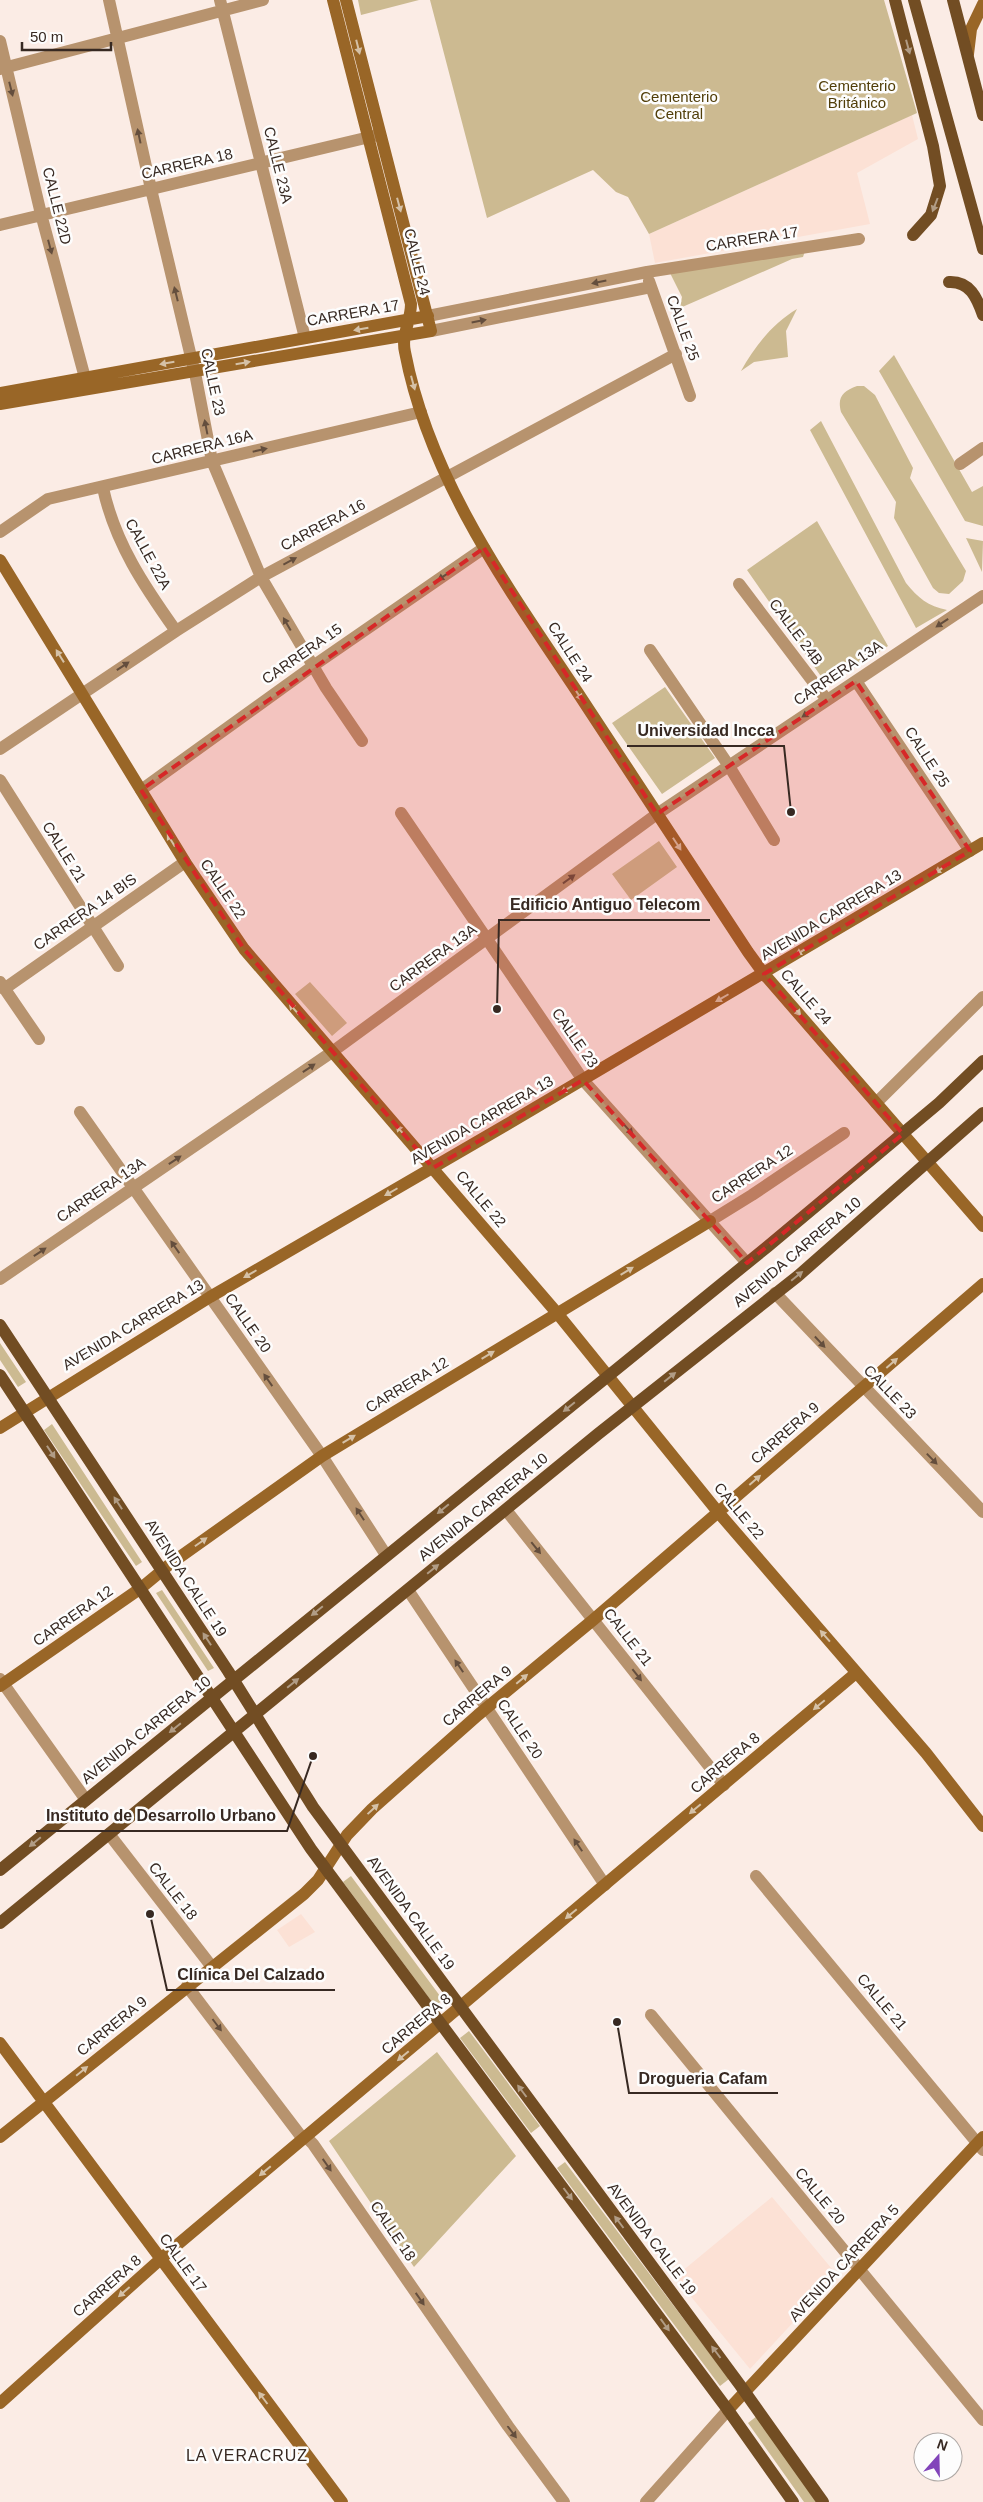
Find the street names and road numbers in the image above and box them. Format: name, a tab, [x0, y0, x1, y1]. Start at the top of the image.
street label: CALLE 23A	[261, 125, 296, 205]
street label: CARRERA 18	[139, 145, 234, 182]
street label: CALLE 22D	[40, 165, 75, 247]
street label: CARRERA 17	[704, 223, 799, 254]
street label: CALLE 24	[401, 227, 434, 297]
street label: CALLE 25	[664, 293, 703, 363]
street label: CARRERA 17	[305, 296, 400, 329]
street label: CALLE 23	[198, 347, 229, 417]
street label: CARRERA 16A	[150, 426, 254, 467]
street label: CARRERA 16	[278, 495, 368, 554]
street label: CALLE 22A	[122, 515, 175, 592]
street label: CALLE 24B	[766, 595, 827, 668]
street label: CALLE 24	[545, 618, 596, 685]
street label: CARRERA 15	[259, 620, 345, 687]
street label: CARRERA 13A	[790, 637, 885, 709]
street label: CALLE 25	[902, 723, 953, 790]
street label: CALLE 21	[39, 818, 90, 885]
street label: CALLE 22	[197, 856, 250, 922]
street label: AVENIDA CARRERA 13	[757, 866, 904, 963]
street label: CARRERA 14 BIS	[30, 870, 139, 953]
street label: CARRERA 13A	[386, 920, 480, 995]
street label: CALLE 24	[778, 965, 835, 1028]
street label: CALLE 23	[549, 1005, 602, 1071]
street label: AVENIDA CARRERA 13	[408, 1072, 556, 1167]
street label: CARRERA 12	[708, 1141, 796, 1206]
street label: CARRERA 13A	[53, 1154, 148, 1226]
street label: CALLE 22	[453, 1167, 510, 1230]
street label: AVENIDA CARRERA 10	[729, 1193, 864, 1310]
street label: AVENIDA CARRERA 13	[59, 1276, 206, 1373]
street label: CALLE 20	[222, 1290, 275, 1356]
street label: CARRERA 12	[362, 1353, 451, 1416]
street label: CALLE 23	[860, 1361, 920, 1422]
street label: CARRERA 9	[747, 1398, 822, 1467]
street label: AVENIDA CARRERA 10	[415, 1449, 551, 1564]
street label: CALLE 22	[711, 1479, 768, 1542]
street label: AVENIDA CALLE 19	[142, 1516, 231, 1640]
street label: CARRERA 12	[30, 1582, 116, 1649]
street label: CALLE 21	[601, 1605, 656, 1669]
street label: CARRERA 9	[439, 1662, 515, 1729]
street label: AVENIDA CARRERA 10	[78, 1672, 214, 1787]
street label: CALLE 20	[494, 1696, 547, 1762]
street label: CARRERA 8	[687, 1729, 763, 1796]
street label: AVENIDA CALLE 19	[364, 1853, 458, 1973]
street label: CALLE 18	[146, 1859, 201, 1923]
street label: CALLE 21	[854, 1970, 911, 2033]
street label: CARRERA 8	[378, 1990, 454, 2057]
street label: CARRERA 9	[73, 1992, 150, 2059]
street label: CALLE 20	[792, 2164, 849, 2227]
street label: AVENIDA CALLE 19	[605, 2179, 700, 2298]
street label: CALLE 18	[367, 2198, 420, 2264]
street label: AVENIDA CARRERA 5	[785, 2201, 902, 2324]
street label: CALLE 17	[156, 2230, 210, 2295]
street label: CARRERA 8	[69, 2251, 144, 2320]

